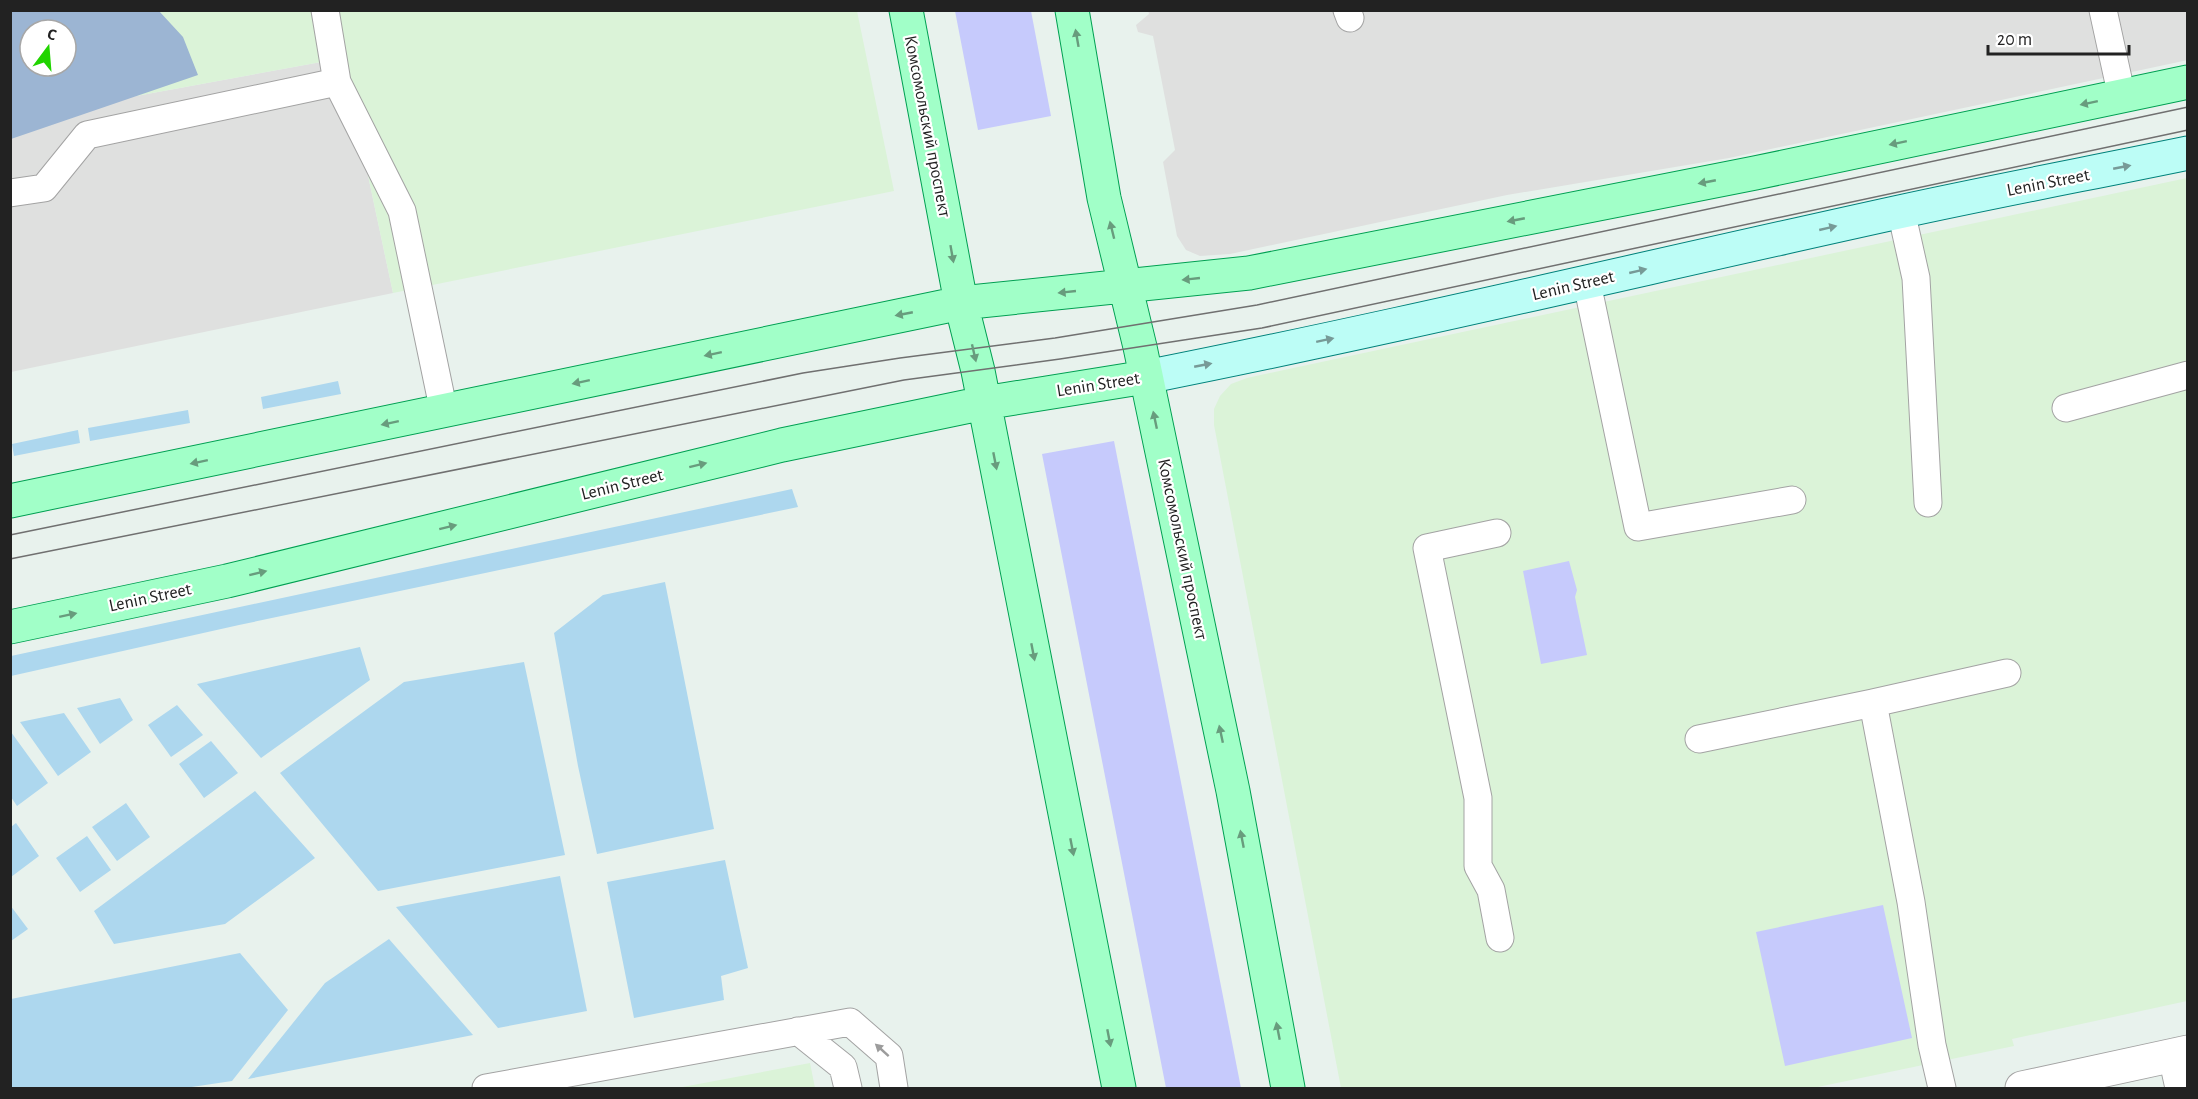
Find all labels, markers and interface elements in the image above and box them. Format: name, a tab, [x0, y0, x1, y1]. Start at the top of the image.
north arrow	[18, 18, 78, 78]
scale bar	[1988, 18, 2129, 56]
text: С	[45, 26, 58, 43]
one-way arrow	[1072, 28, 1081, 47]
text: 20 m	[1997, 31, 2032, 49]
street label: Комсомольский проспект	[901, 34, 954, 219]
one-way arrow	[2080, 99, 2099, 108]
one-way arrow	[1889, 139, 1908, 148]
one-way arrow	[2113, 161, 2131, 171]
street label: Lenin Street	[2005, 166, 2091, 200]
one-way arrow	[1698, 178, 1717, 187]
one-way arrow	[1506, 216, 1525, 225]
one-way arrow	[1106, 220, 1116, 239]
one-way arrow	[1819, 223, 1838, 232]
one-way arrow	[948, 244, 957, 263]
one-way arrow	[1629, 266, 1648, 275]
street label: Lenin Street	[1530, 268, 1616, 304]
one-way arrow	[1182, 274, 1201, 284]
one-way arrow	[1058, 287, 1077, 297]
one-way arrow	[894, 310, 913, 319]
one-way arrow	[1315, 335, 1334, 344]
one-way arrow	[969, 343, 979, 362]
one-way arrow	[703, 350, 722, 359]
one-way arrow	[1194, 360, 1213, 369]
street label: Lenin Street	[1055, 370, 1141, 400]
one-way arrow	[571, 378, 590, 387]
one-way arrow	[1150, 411, 1160, 429]
one-way arrow	[380, 419, 399, 428]
one-way arrow	[991, 452, 1000, 471]
street label: Комсомольский проспект	[1154, 457, 1210, 642]
one-way arrow	[189, 458, 208, 467]
one-way arrow	[689, 460, 707, 470]
street label: Lenin Street	[579, 466, 665, 504]
one-way arrow	[438, 521, 457, 531]
one-way arrow	[249, 568, 267, 578]
street label: Lenin Street	[107, 580, 193, 615]
one-way arrow	[58, 609, 77, 619]
one-way arrow	[1029, 643, 1039, 661]
one-way arrow	[1216, 725, 1226, 743]
one-way arrow	[1237, 830, 1246, 849]
one-way arrow	[1068, 838, 1077, 857]
one-way arrow	[1273, 1021, 1282, 1040]
one-way arrow	[1105, 1029, 1114, 1048]
one-way arrow	[875, 1044, 890, 1057]

